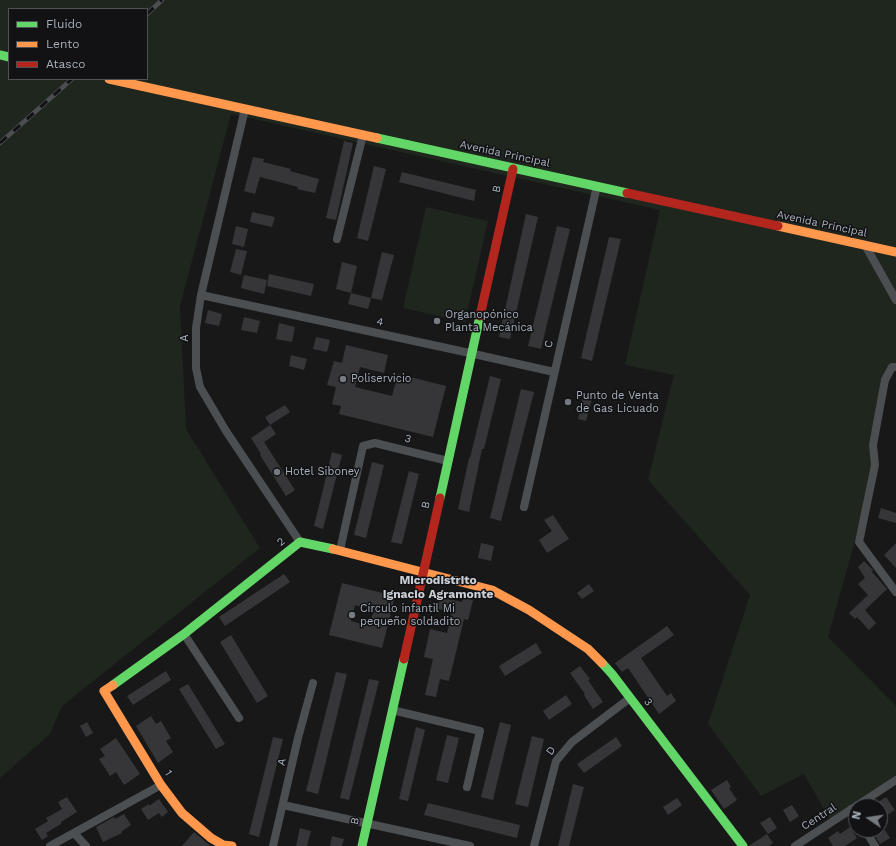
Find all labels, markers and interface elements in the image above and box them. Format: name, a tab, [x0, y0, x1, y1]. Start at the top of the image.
legend	[8, 8, 148, 80]
text: Fluido	[46, 17, 82, 31]
text: Lento	[46, 37, 80, 51]
text: Atasco	[46, 57, 86, 71]
street label: Avenida Principal	[459, 138, 551, 170]
street label: B	[490, 184, 504, 194]
street label: Avenida Principal	[776, 208, 868, 240]
place label: Organopónico Planta Mecánica	[445, 308, 533, 334]
street label: 4	[375, 315, 385, 329]
marker: Organopónico Planta Mecánica	[432, 316, 442, 326]
street label: A	[178, 334, 192, 342]
street label: C	[542, 339, 556, 349]
place label: Poliservicio	[351, 372, 411, 386]
marker: Poliservicio	[338, 374, 348, 384]
place label: Punto de Venta de Gas Licuado	[576, 389, 659, 415]
marker: Punto de Venta de Gas Licuado	[563, 397, 573, 407]
street label: 3	[403, 432, 413, 446]
place label: Hotel Siboney	[285, 465, 360, 479]
marker: Hotel Siboney	[272, 467, 282, 477]
street label: B	[419, 500, 433, 510]
street label: 2	[274, 535, 288, 549]
district label: Microdistrito Ignacio Agramonte	[383, 573, 493, 601]
place label: Círculo infantil Mi pequeño soldadito	[360, 602, 460, 628]
marker: Círculo infantil Mi pequeño soldadito	[347, 610, 357, 620]
street label: 3	[641, 695, 655, 709]
street label: D	[543, 744, 559, 758]
street label: A	[275, 757, 289, 767]
street label: 1	[161, 768, 175, 778]
north arrow	[848, 798, 888, 838]
street label: Central	[799, 801, 839, 833]
text: N	[850, 810, 864, 821]
street label: B	[348, 816, 362, 826]

